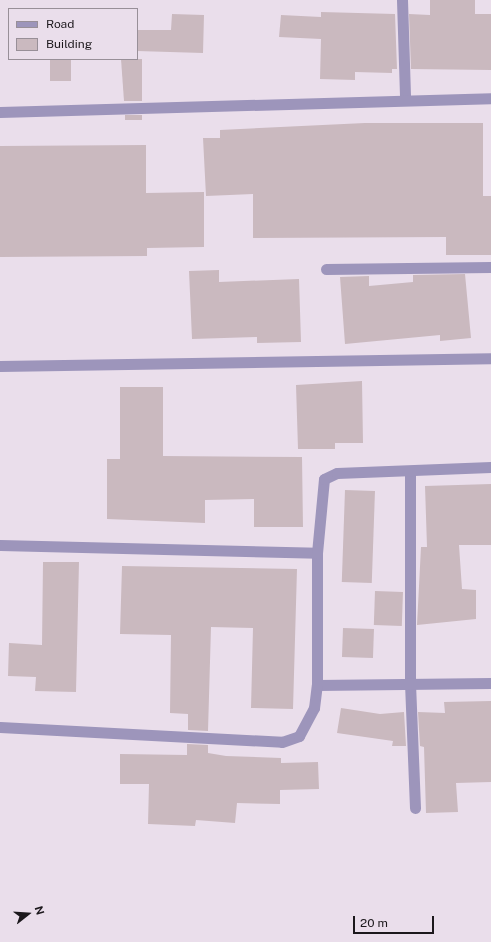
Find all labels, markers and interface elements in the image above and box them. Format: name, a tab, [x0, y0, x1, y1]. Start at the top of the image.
legend	[8, 8, 138, 60]
text: Road	[46, 17, 74, 31]
text: Building	[46, 37, 92, 51]
north arrow	[8, 894, 48, 934]
text: N	[32, 905, 46, 916]
scale bar	[355, 908, 436, 934]
text: 20 m	[360, 916, 388, 930]

